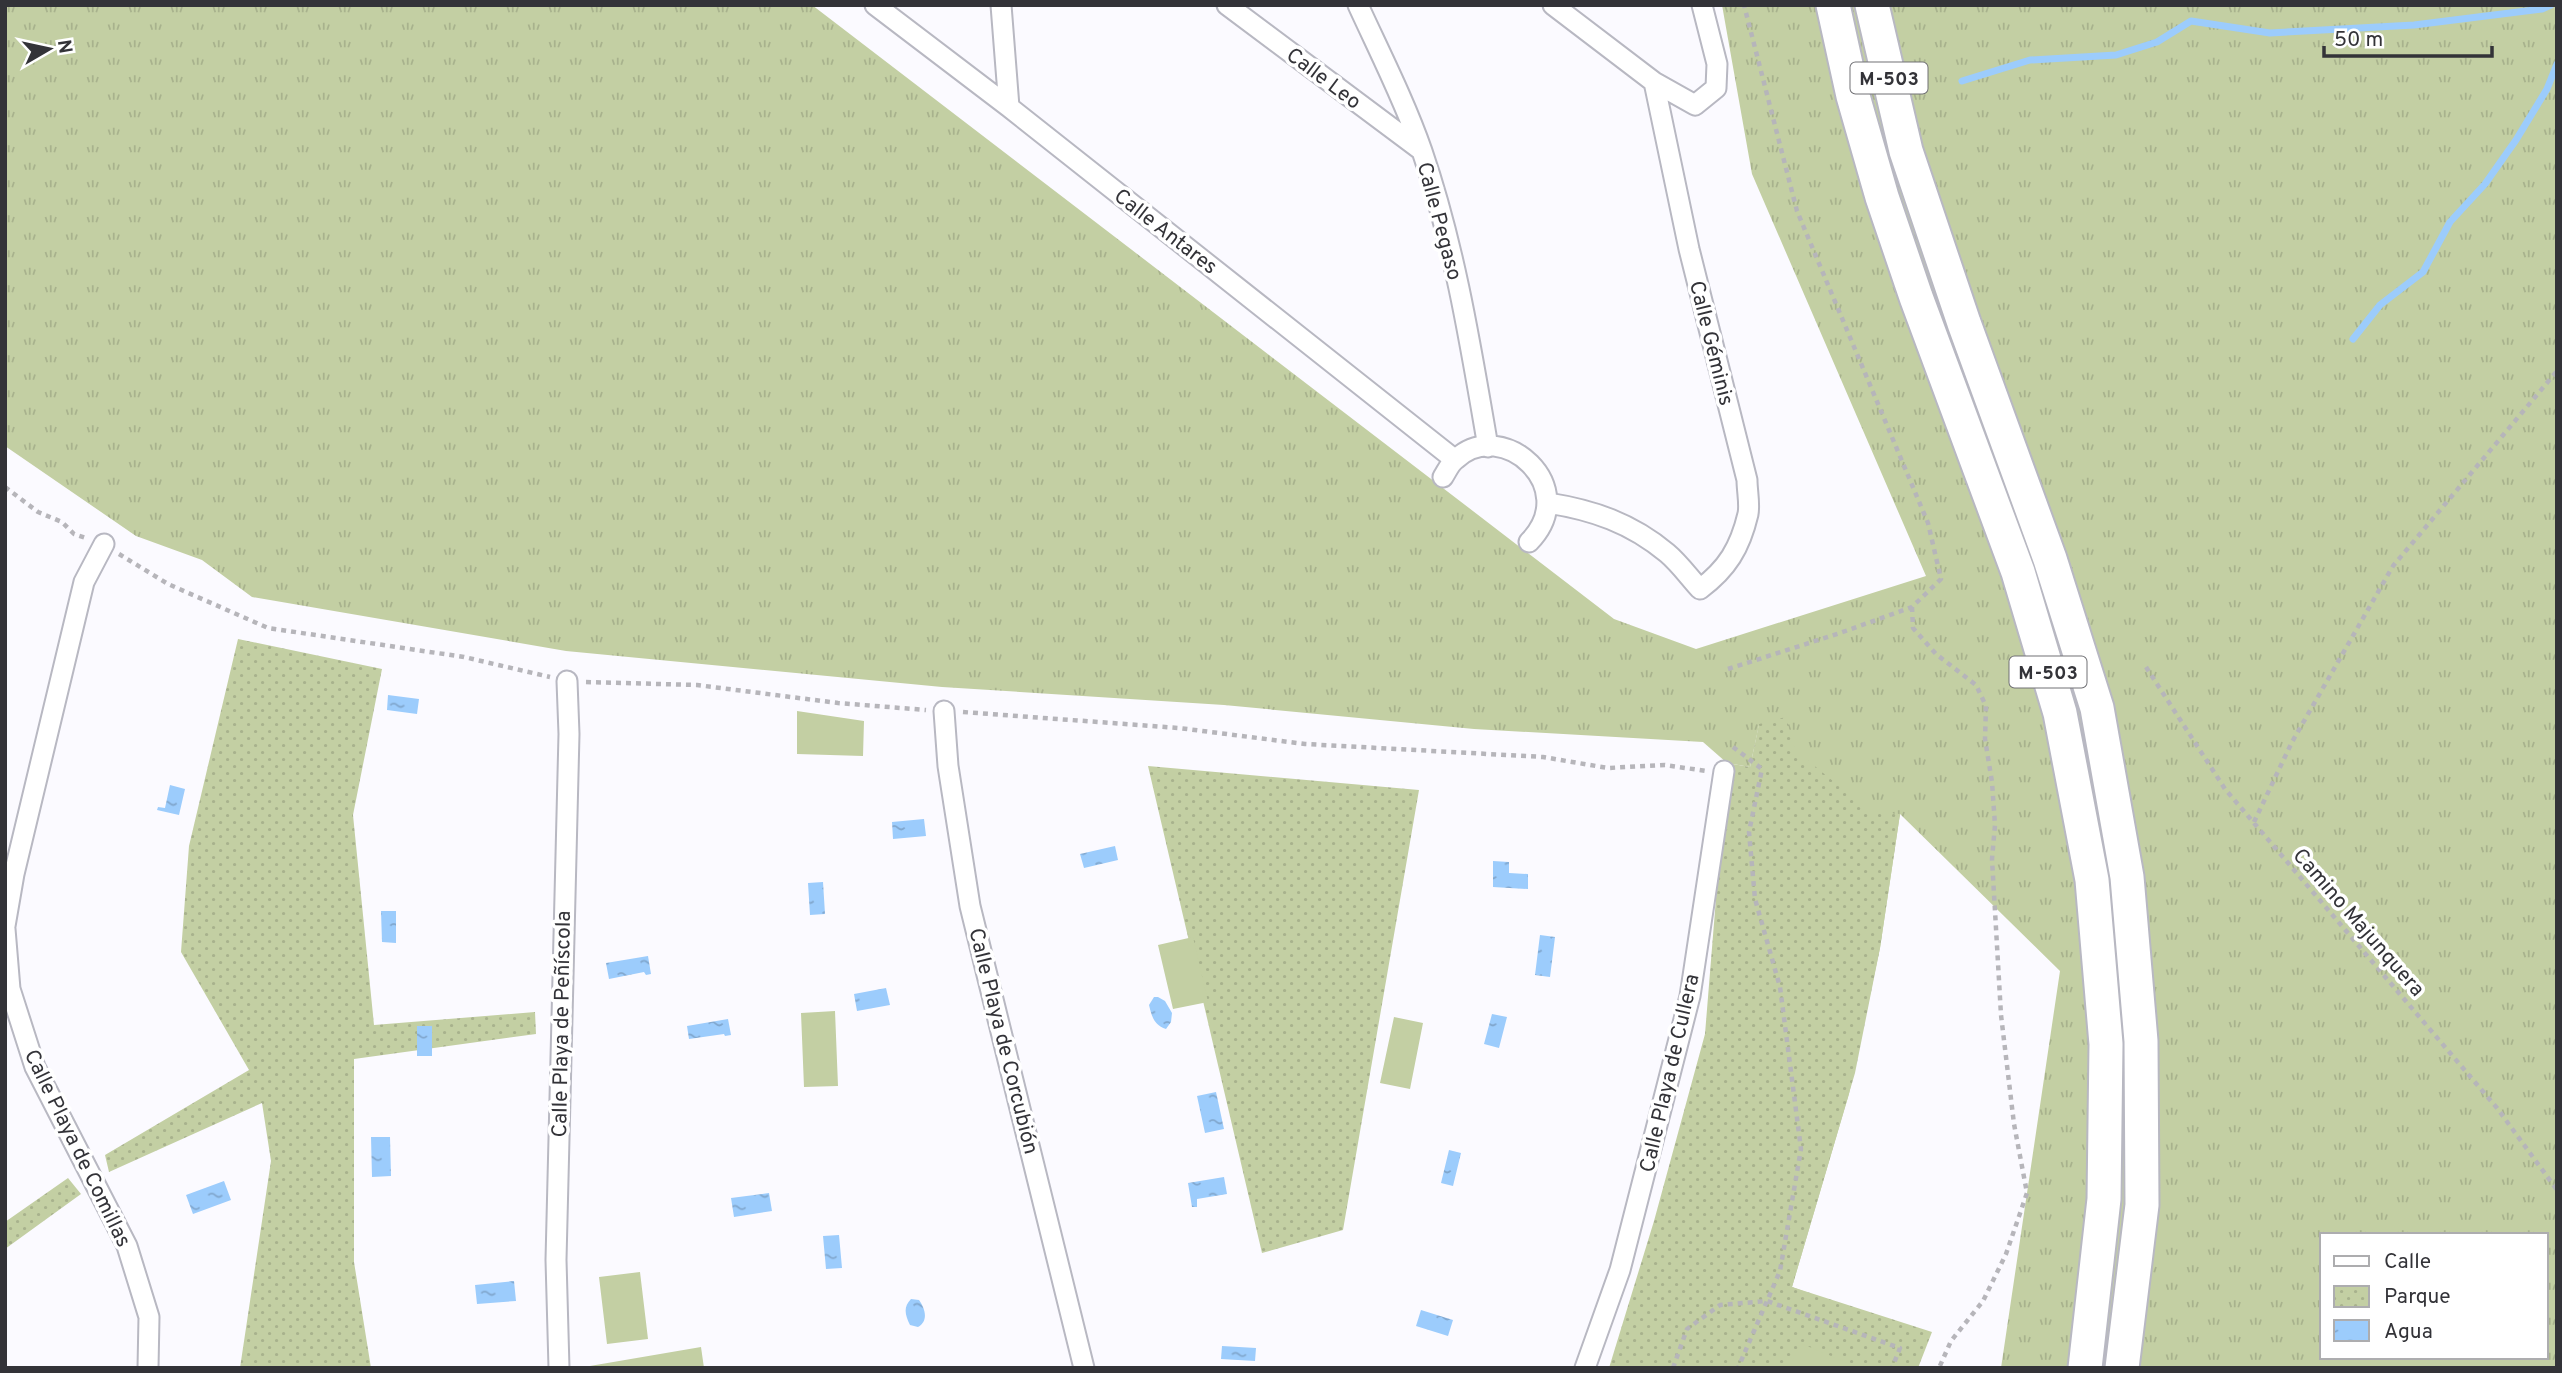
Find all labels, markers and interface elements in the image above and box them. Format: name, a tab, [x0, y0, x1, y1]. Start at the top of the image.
north arrow	[14, 14, 84, 84]
scale bar	[2324, 14, 2492, 58]
text: 50 m	[2334, 27, 2383, 54]
text: N	[51, 38, 77, 55]
street label: Calle Leo	[1280, 42, 1366, 116]
road number: M-503	[1850, 62, 1927, 94]
street label: Calle Pegaso	[1410, 159, 1467, 283]
street label: Calle Antares	[1108, 183, 1222, 281]
street label: Calle Géminis	[1682, 278, 1739, 409]
road number: M-503	[2010, 656, 2086, 688]
street label: Camino Majunquera	[2286, 843, 2430, 1003]
street label: Calle Playa de Peñíscola	[547, 910, 578, 1138]
street label: Calle Playa de Corcubión	[961, 926, 1044, 1157]
street label: Calle Playa de Cullera	[1634, 971, 1706, 1175]
street label: Calle Playa de Comillas	[17, 1045, 136, 1252]
legend	[2320, 1233, 2548, 1359]
text: Calle	[2384, 1249, 2431, 1276]
text: Parque	[2384, 1284, 2451, 1311]
text: Agua	[2384, 1319, 2433, 1346]

